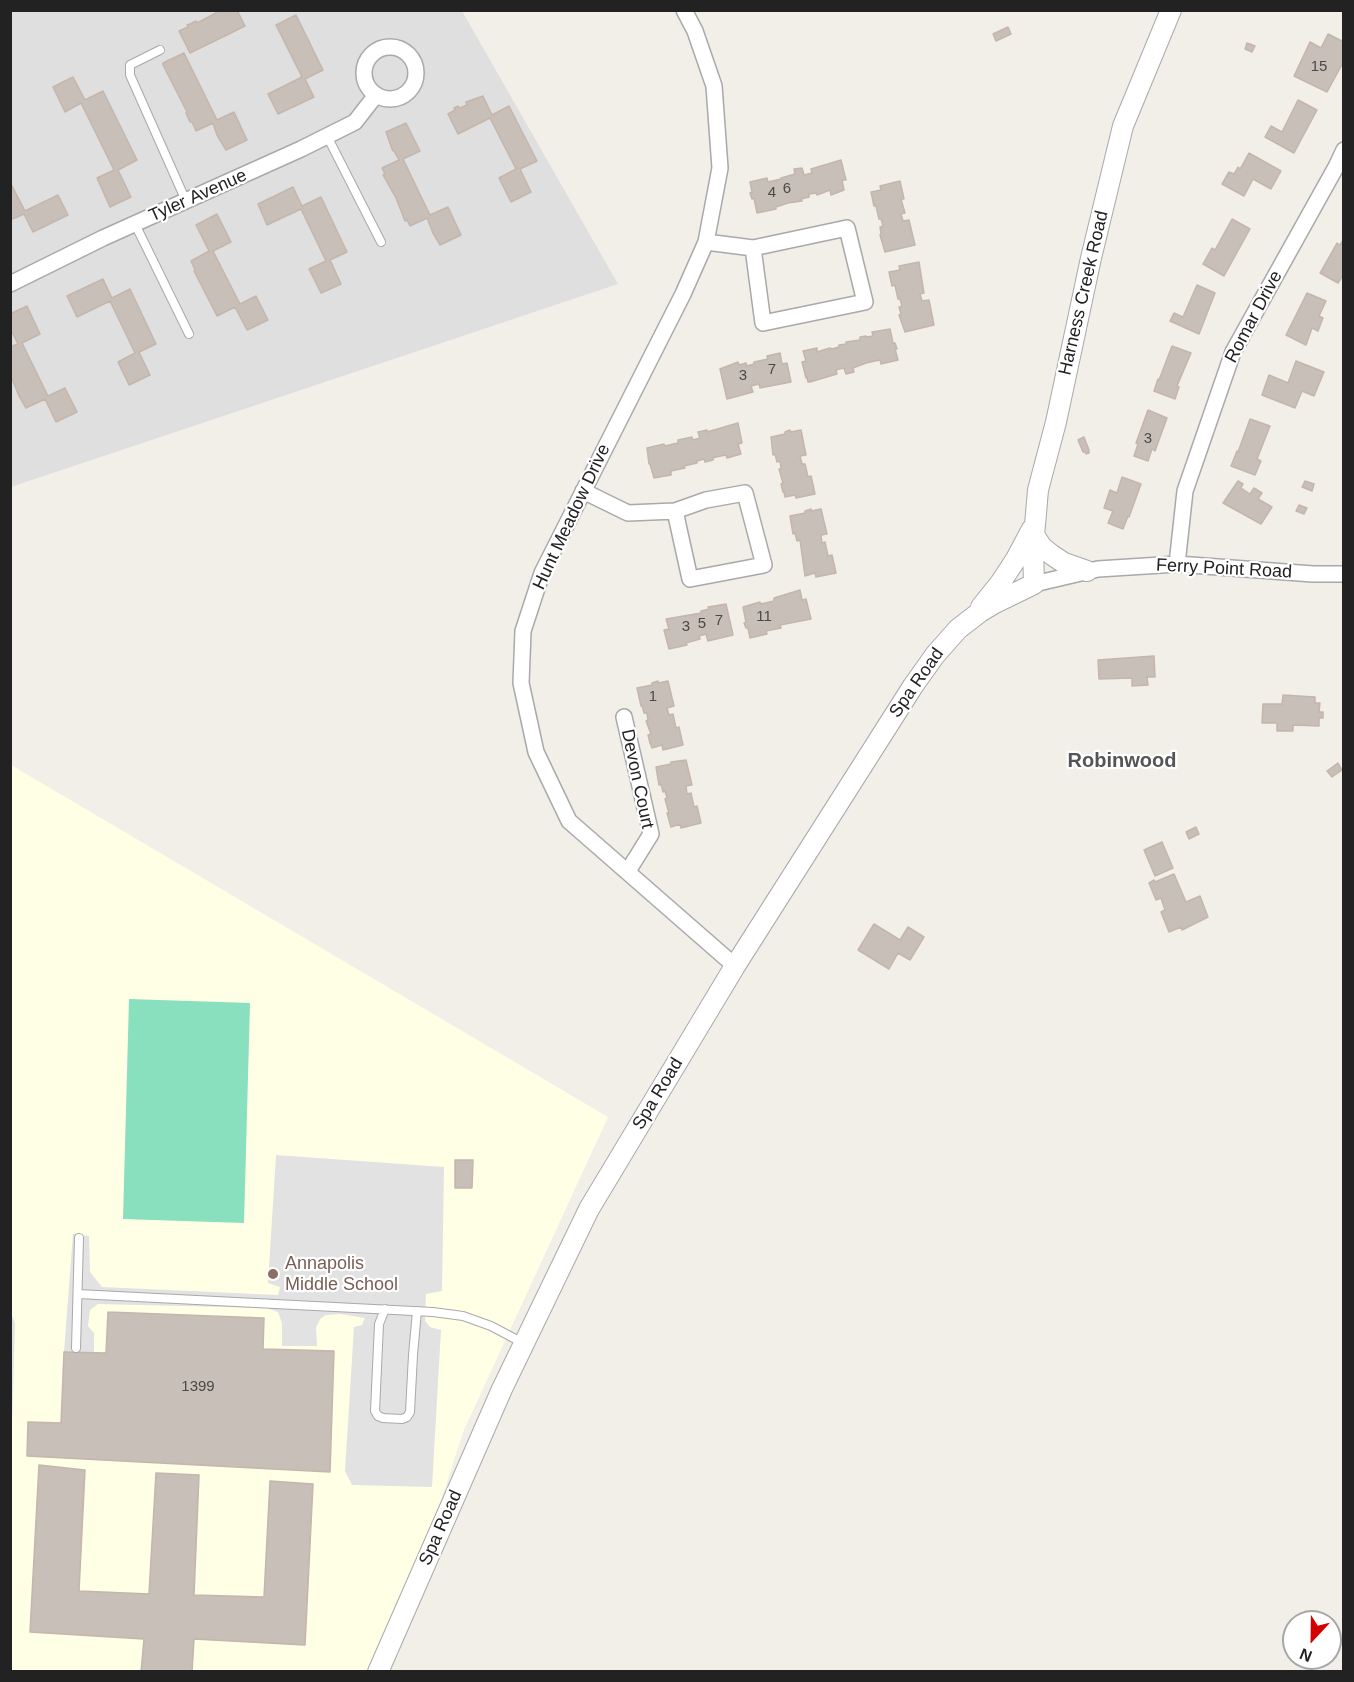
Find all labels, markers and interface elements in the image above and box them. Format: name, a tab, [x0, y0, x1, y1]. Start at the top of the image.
house number: 15	[1311, 58, 1327, 76]
street label: Tyler Avenue	[146, 165, 250, 227]
house number: 6	[783, 180, 791, 198]
house number: 4	[768, 184, 776, 202]
street label: Harness Creek Road	[1055, 209, 1113, 377]
street label: Romar Drive	[1221, 267, 1287, 367]
house number: 7	[768, 361, 776, 379]
house number: 3	[739, 367, 747, 385]
house number: 3	[1144, 430, 1152, 448]
street label: Hunt Meadow Drive	[529, 441, 615, 593]
street label: Ferry Point Road	[1156, 555, 1292, 583]
house number: 11	[756, 608, 772, 626]
house number: 7	[715, 612, 723, 630]
house number: 5	[698, 615, 706, 633]
house number: 3	[682, 618, 690, 636]
street label: Spa Road	[885, 644, 949, 722]
house number: 1	[649, 688, 657, 706]
street label: Devon Court	[616, 727, 658, 831]
district label: Robinwood	[1068, 749, 1176, 773]
street label: Spa Road	[628, 1054, 688, 1134]
place label: Annapolis Middle School	[285, 1253, 398, 1296]
marker: Annapolis Middle School	[266, 1267, 280, 1281]
house number: 1399	[181, 1378, 215, 1396]
street label: Spa Road	[415, 1487, 467, 1569]
north arrow	[1282, 1610, 1342, 1670]
text: N	[1297, 1645, 1314, 1665]

